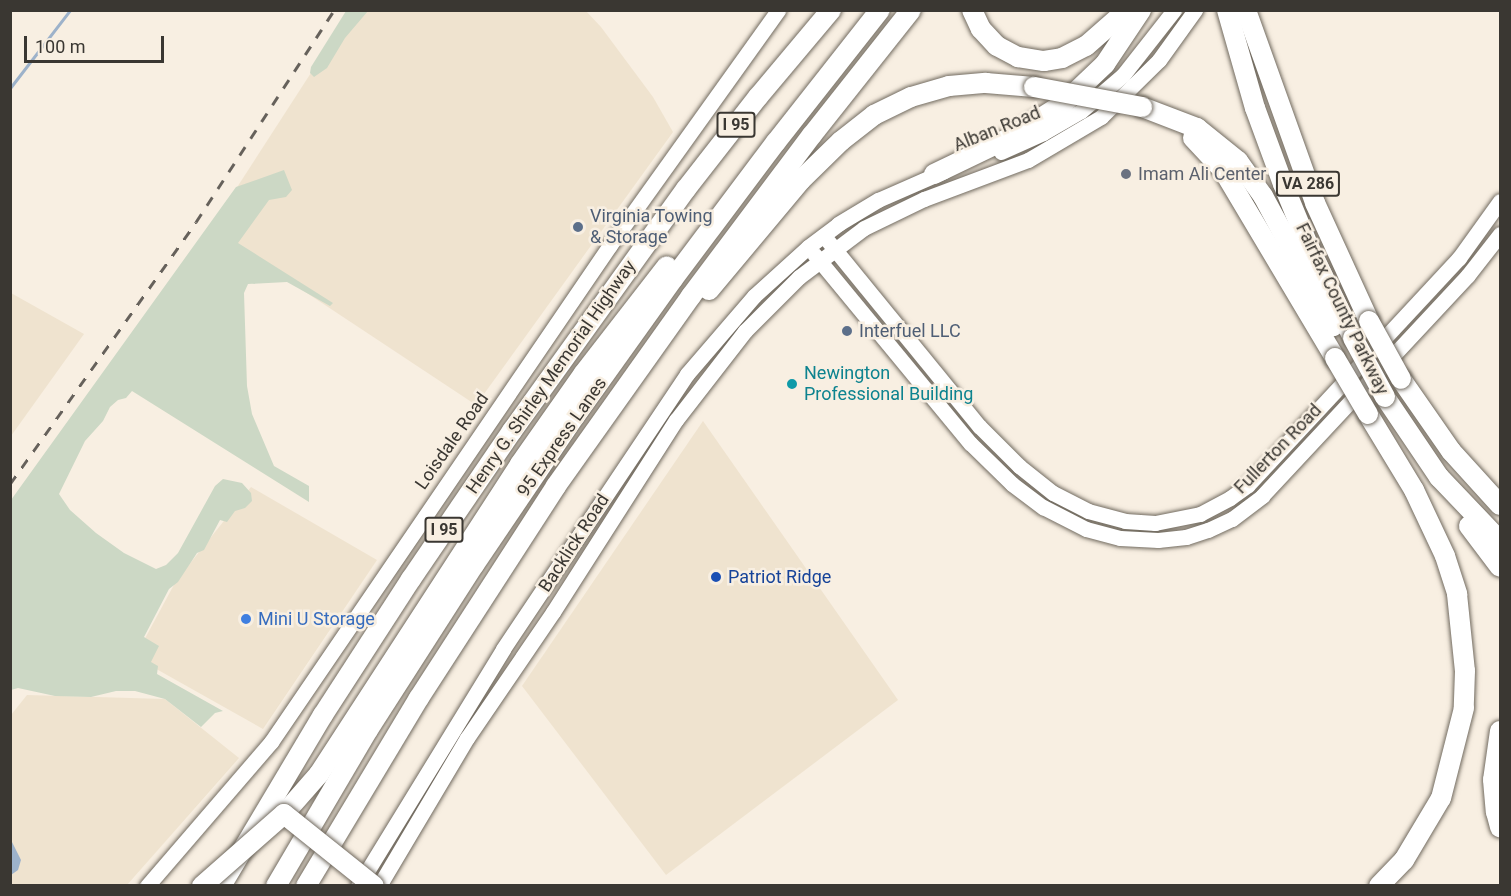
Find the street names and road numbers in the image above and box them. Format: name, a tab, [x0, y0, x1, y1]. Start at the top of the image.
street label: Alban Road	[950, 102, 1044, 156]
road number: I 95	[715, 112, 757, 138]
road number: VA 286	[1275, 171, 1341, 197]
street label: Fairfax County Parkway	[1291, 220, 1393, 398]
street label: Henry G. Shirley Memorial Highway	[462, 256, 640, 498]
street label: 95 Express Lanes	[513, 373, 611, 501]
street label: Loisdale Road	[411, 388, 493, 494]
street label: Fullerton Road	[1230, 400, 1326, 498]
street label: Backlick Road	[534, 490, 614, 596]
road number: I 95	[423, 517, 465, 543]

